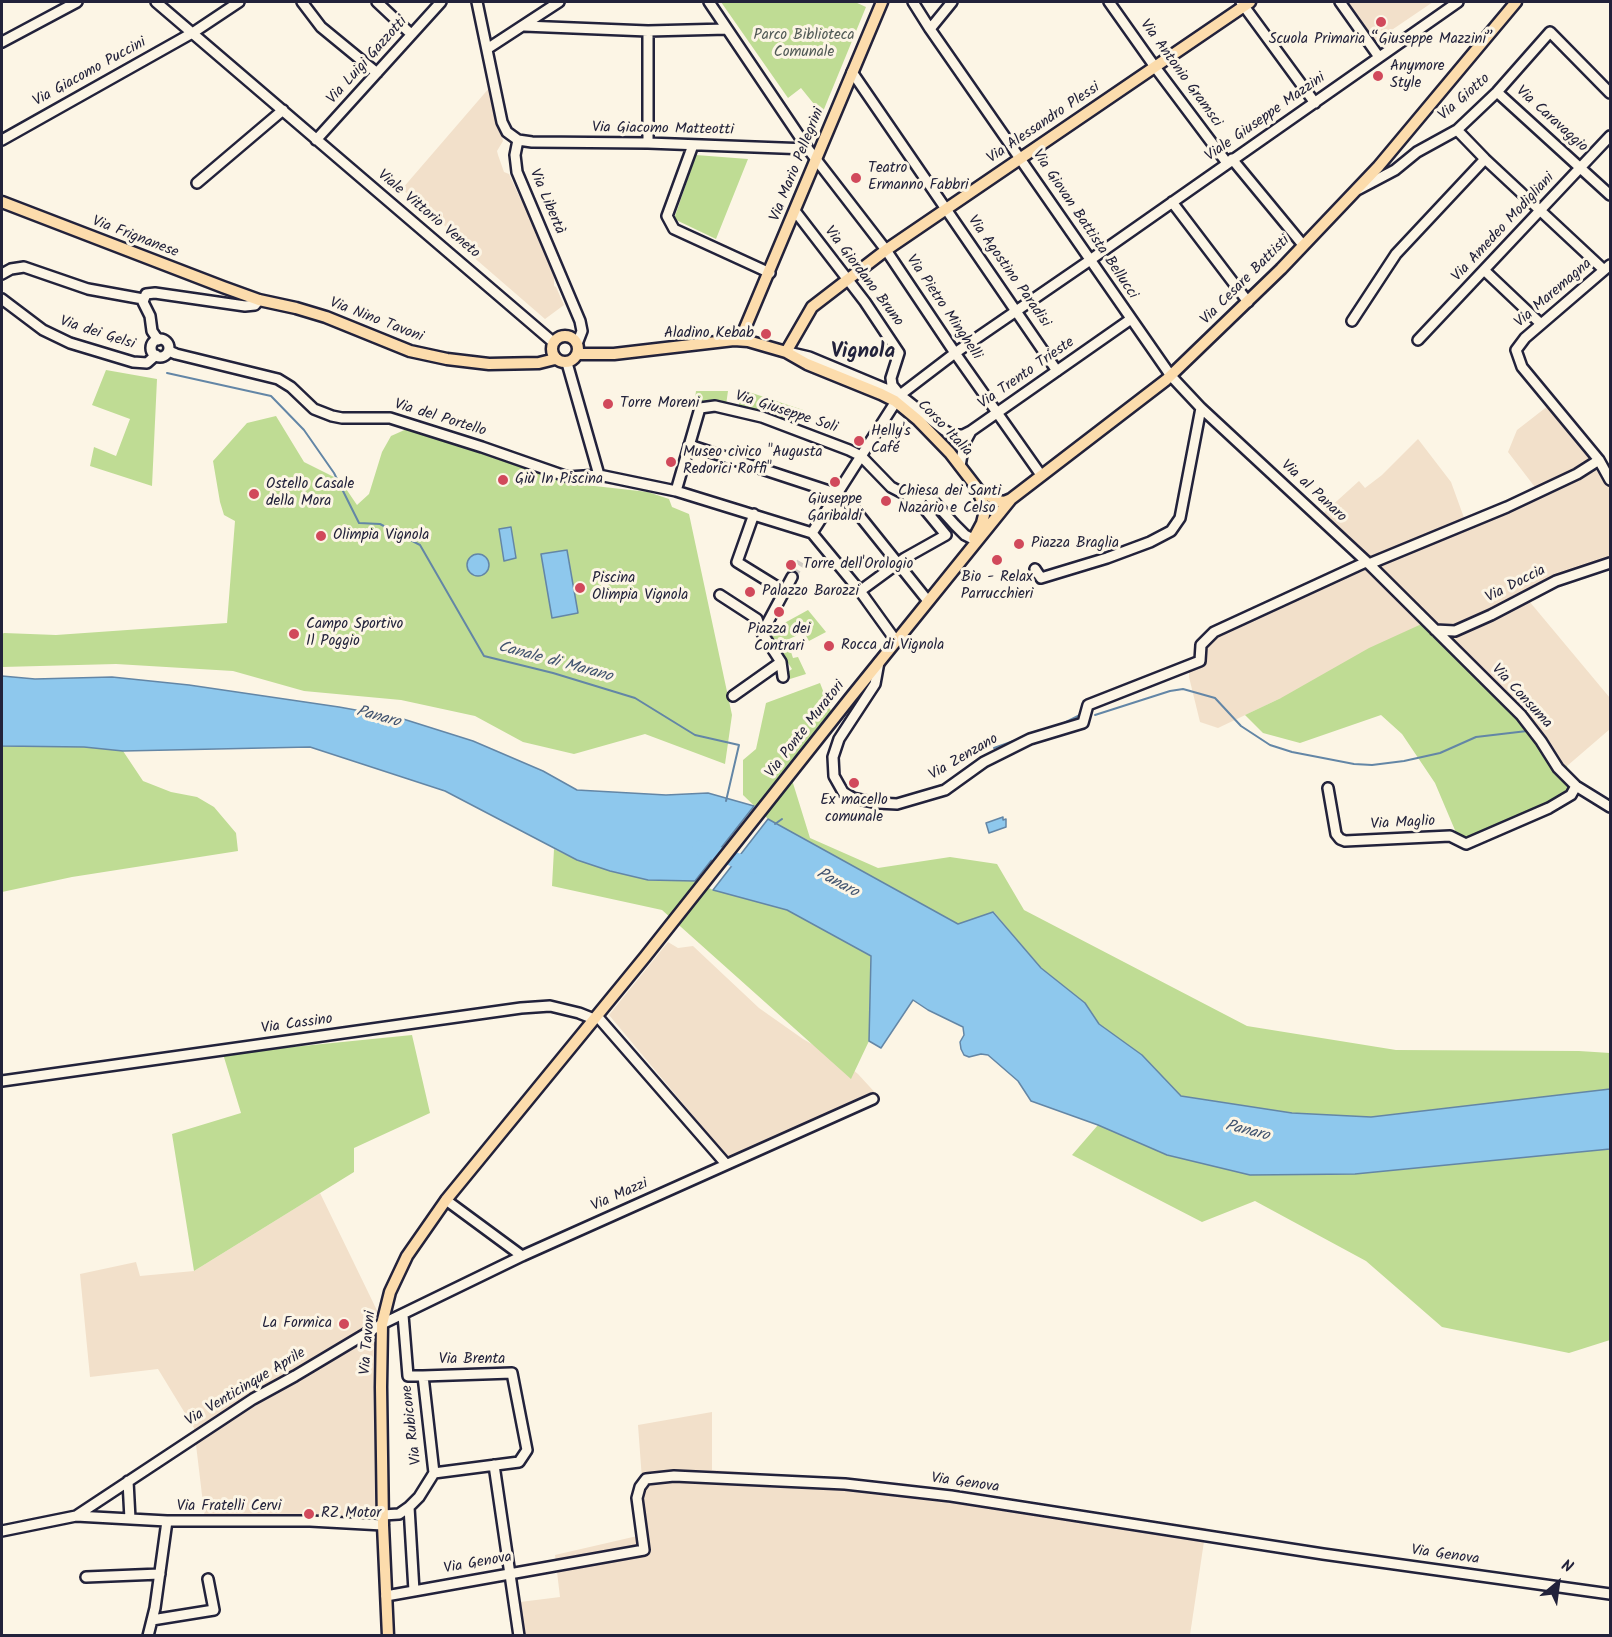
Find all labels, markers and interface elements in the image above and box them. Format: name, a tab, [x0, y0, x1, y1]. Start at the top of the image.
street label: Via Luigi Gazzotti	[324, 13, 412, 109]
marker: Scuola Primaria “Giuseppe Mazzini”	[1374, 15, 1388, 29]
street label: Via Antonio Gramsci	[1135, 17, 1225, 131]
park label: Parco Biblioteca Comunale	[754, 27, 854, 62]
place label: Scuola Primaria “Giuseppe Mazzini”	[1269, 31, 1493, 49]
street label: Via Giacomo Puccini	[30, 34, 150, 112]
place label: Anymore Style	[1390, 58, 1445, 93]
marker: Anymore Style	[1371, 69, 1385, 83]
street label: Viale Giuseppe Mazzini	[1203, 70, 1329, 166]
street label: Via Giotto	[1435, 71, 1495, 125]
street label: Via Alessandro Plessi	[984, 80, 1104, 168]
street label: Via Caravaggio	[1511, 83, 1591, 157]
street label: Via Mario Pellegrini	[767, 106, 829, 224]
street label: Via Giacomo Matteotti	[592, 120, 734, 140]
street label: Via Giovan Battista Bellucci	[1027, 147, 1141, 303]
place label: Teatro Ermanno Fabbri	[868, 160, 969, 195]
street label: Viale Vittorio Veneto	[373, 167, 483, 263]
street label: Via Libertà	[524, 167, 568, 237]
street label: Via Amedeo Modigliani	[1449, 170, 1559, 286]
marker: Teatro Ermanno Fabbri	[849, 171, 863, 185]
street label: Via Frignanese	[89, 213, 181, 263]
street label: Via Agostino Paradisi	[963, 213, 1053, 331]
street label: Via Giordano Bruno	[819, 223, 907, 331]
street label: Via Cesare Battisti	[1198, 233, 1294, 329]
street label: Via Pietro Minghelli	[901, 252, 985, 364]
street label: Via Maremagna	[1512, 256, 1596, 332]
street label: Via Nino Tavoni	[327, 295, 425, 347]
street label: Via dei Gelsi	[57, 313, 137, 355]
place label: Aladino Kebab	[664, 325, 754, 343]
marker: Aladino Kebab	[759, 327, 773, 341]
street label: Via Trento Trieste	[975, 334, 1079, 414]
district label: Vignola	[831, 340, 895, 366]
street label: Via Giuseppe Soli	[732, 388, 840, 438]
place label: Torre Moreni	[620, 395, 699, 413]
street label: Via del Portello	[392, 396, 488, 442]
marker: Torre Moreni	[601, 397, 615, 411]
street label: Corso Italia	[913, 397, 975, 461]
place label: Helly's Café	[871, 423, 911, 458]
marker: Helly's Café	[852, 434, 866, 448]
place label: Museo civico "Augusta Redorici Roffi"	[683, 444, 822, 479]
marker: Museo civico "Augusta Redorici Roffi"	[664, 455, 678, 469]
street label: Via al Panaro	[1276, 457, 1350, 527]
place label: Giù In Piscina	[515, 471, 603, 489]
marker: Giù In Piscina	[496, 473, 510, 487]
marker: Giuseppe Garibaldi	[828, 475, 842, 489]
place label: Ostello Casale della Mora	[266, 476, 354, 511]
place label: Chiesa dei Santi Nazario e Celso	[898, 483, 1001, 518]
marker: Ostello Casale della Mora	[247, 487, 261, 501]
place label: Giuseppe Garibaldi	[808, 491, 862, 526]
marker: Chiesa dei Santi Nazario e Celso	[879, 494, 893, 508]
place label: Olimpia Vignola	[333, 527, 429, 545]
marker: Olimpia Vignola	[314, 529, 328, 543]
place label: Piazza Braglia	[1031, 535, 1119, 553]
marker: Piazza Braglia	[1012, 537, 1026, 551]
marker: Bio - Relax Parrucchieri	[990, 553, 1004, 567]
place label: Torre dell'Orologio	[803, 556, 913, 574]
marker: Torre dell'Orologio	[784, 558, 798, 572]
street label: Via Doccia	[1483, 562, 1549, 608]
place label: Bio - Relax Parrucchieri	[961, 569, 1033, 604]
place label: Piscina Olimpia Vignola	[592, 570, 688, 605]
marker: Piscina Olimpia Vignola	[573, 581, 587, 595]
place label: Palazzo Barozzi	[762, 583, 859, 601]
marker: Palazzo Barozzi	[743, 585, 757, 599]
marker: Piazza dei Contrari	[772, 605, 786, 619]
place label: Campo Sportivo Il Poggio	[306, 616, 403, 651]
place label: Piazza dei Contrari	[748, 621, 810, 656]
marker: Campo Sportivo Il Poggio	[287, 627, 301, 641]
place label: Rocca di Vignola	[841, 637, 944, 655]
water label: Canale di Marano	[496, 639, 614, 687]
marker: Rocca di Vignola	[822, 639, 836, 653]
street label: Via Consuma	[1487, 661, 1555, 733]
street label: Via Ponte Muratori	[762, 678, 850, 782]
water label: Panaro	[354, 703, 402, 733]
street label: Via Zenzano	[926, 731, 1002, 785]
marker: Ex macello comunale	[847, 776, 861, 790]
place label: Ex macello comunale	[820, 792, 888, 827]
street label: Via Maglio	[1370, 813, 1436, 835]
water label: Panaro	[813, 865, 861, 903]
street label: Via Cassino	[260, 1011, 334, 1039]
water label: Panaro	[1223, 1117, 1271, 1147]
street label: Via Mazzi	[589, 1176, 651, 1216]
street label: Via Tavoni	[357, 1310, 381, 1376]
place label: La Formica	[262, 1315, 332, 1333]
marker: La Formica	[337, 1317, 351, 1331]
street label: Via Venticinque Aprile	[183, 1345, 309, 1431]
street label: Via Brenta	[439, 1351, 505, 1369]
street label: Via Rubicone	[399, 1384, 427, 1466]
street label: Via Genova	[930, 1470, 1000, 1498]
street label: Via Fratelli Cervi	[177, 1498, 281, 1516]
place label: RZ Motor	[321, 1505, 381, 1523]
marker: RZ Motor	[302, 1507, 316, 1521]
street label: Via Genova	[1410, 1542, 1480, 1570]
street label: Via Genova	[443, 1549, 513, 1579]
north arrow	[1528, 1553, 1588, 1613]
text: N	[1556, 1553, 1577, 1580]

